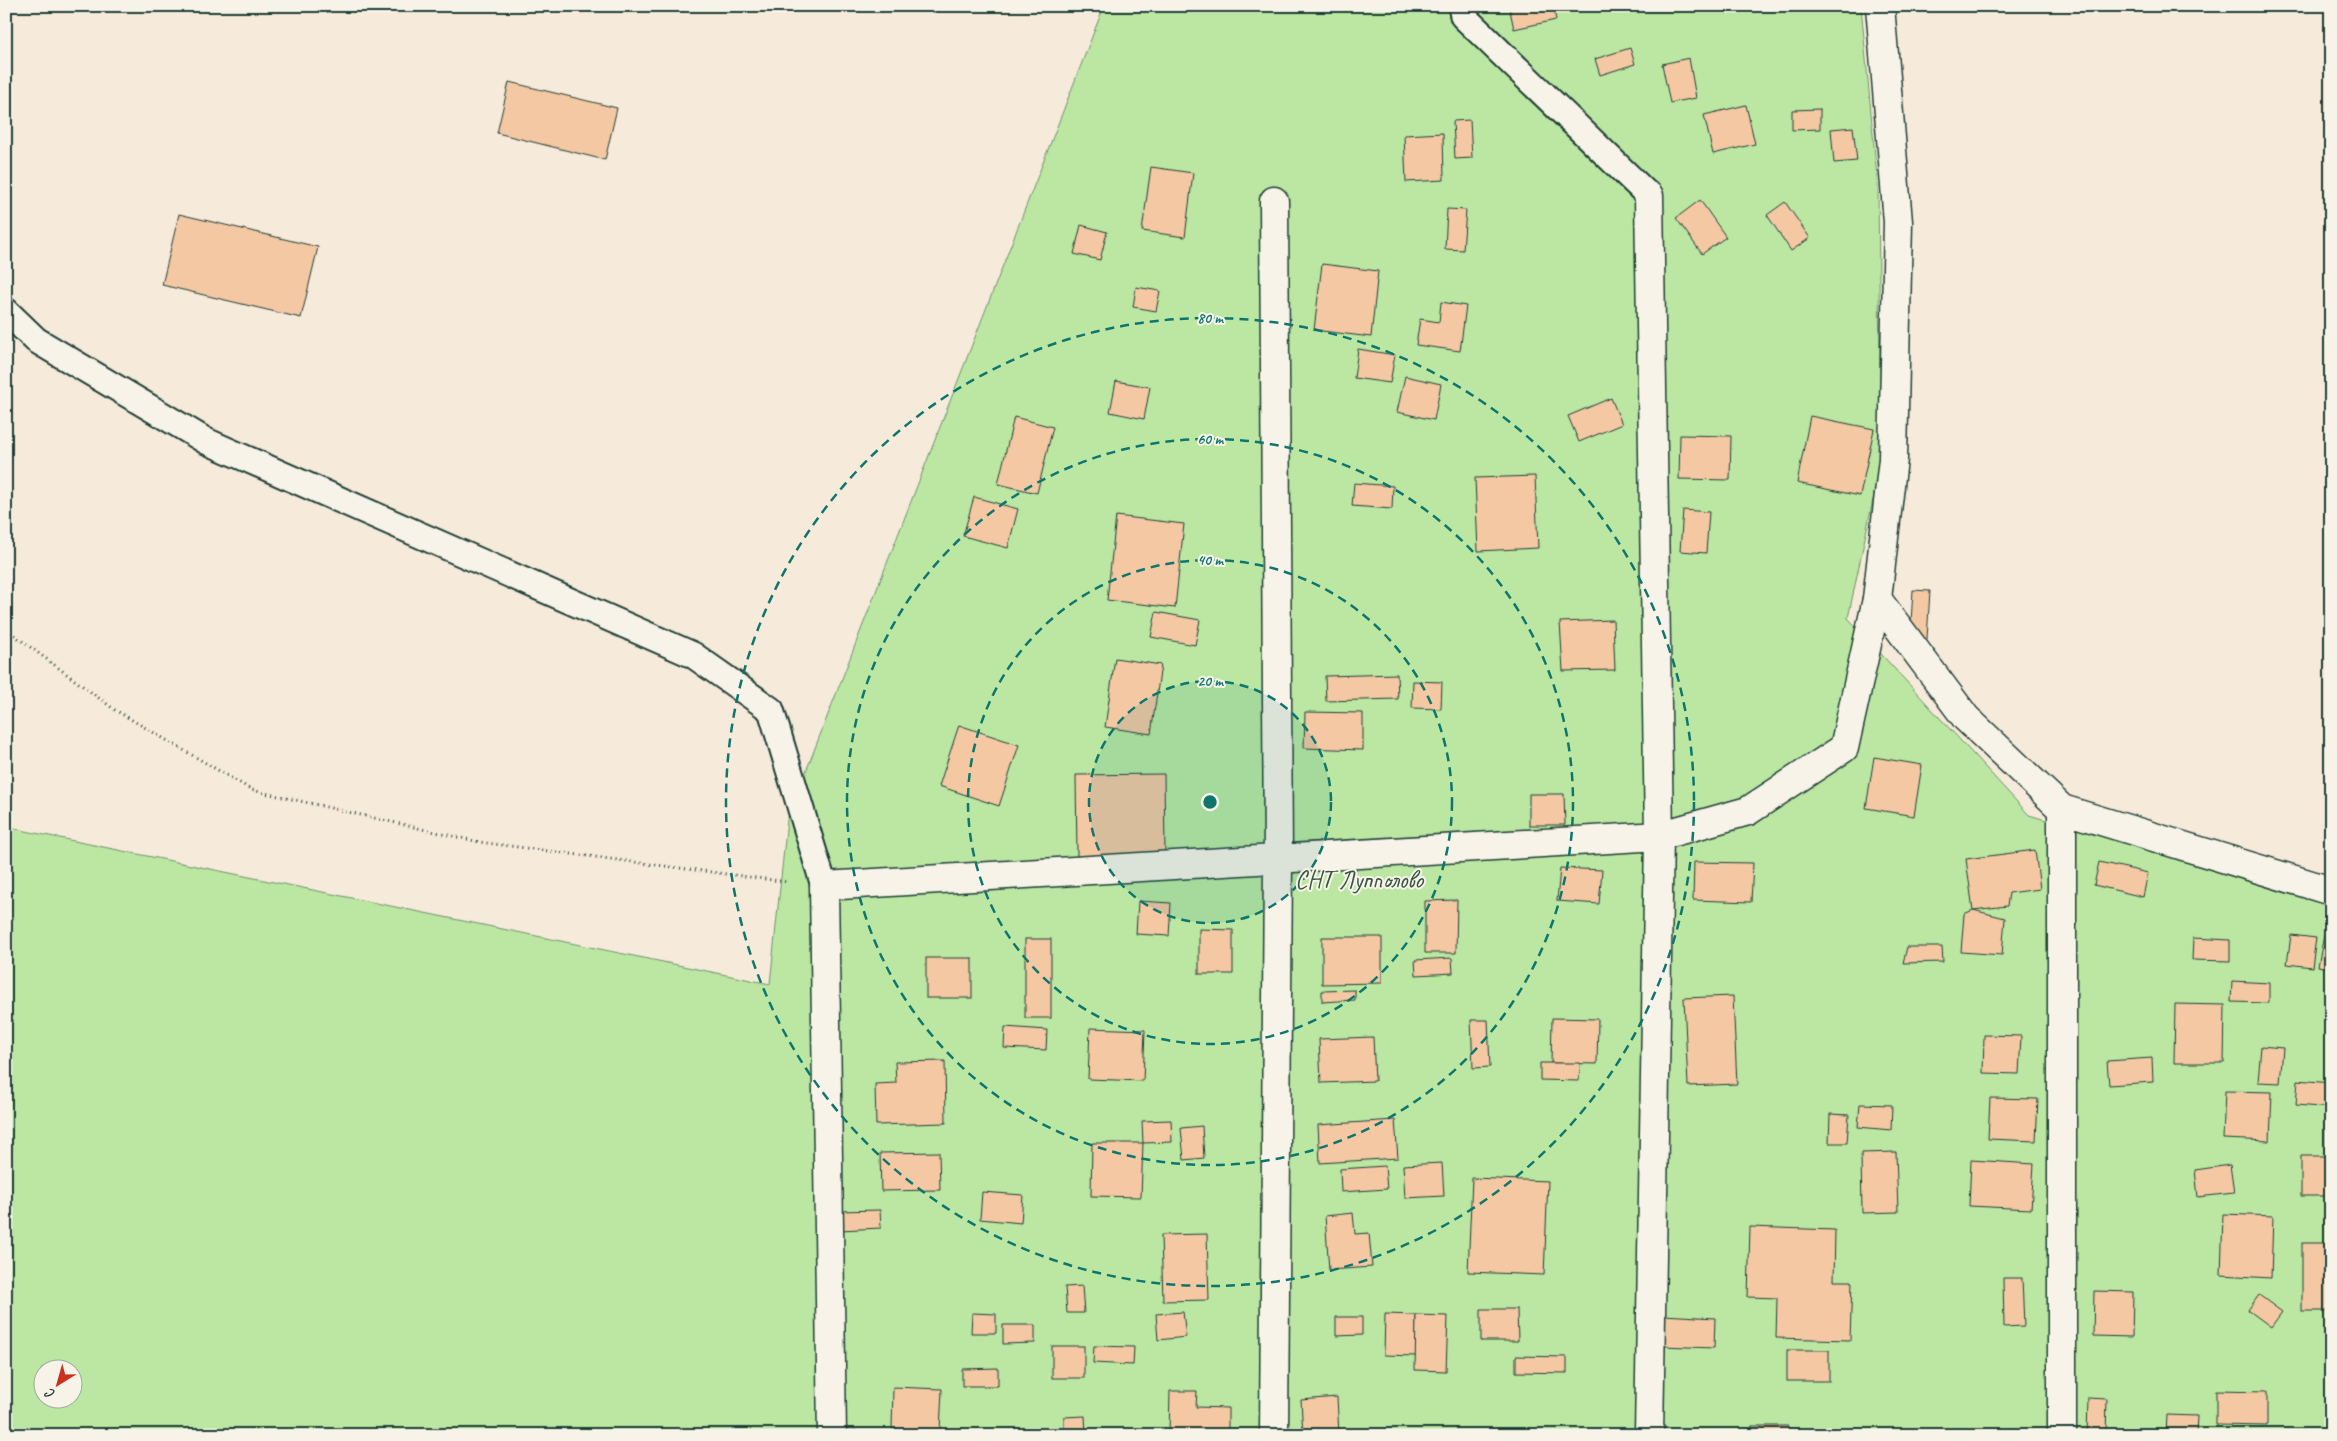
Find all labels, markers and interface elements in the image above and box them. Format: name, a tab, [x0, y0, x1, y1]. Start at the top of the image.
text: 80 m	[1197, 309, 1224, 328]
text: 60 m	[1197, 430, 1224, 449]
text: 40 m	[1197, 551, 1224, 570]
text: 20 m	[1197, 672, 1224, 691]
centre of rings	[1201, 793, 1219, 811]
park label: СНТ Лупполово	[1295, 864, 1424, 896]
north arrow	[32, 1358, 82, 1408]
text: С	[41, 1384, 58, 1403]

